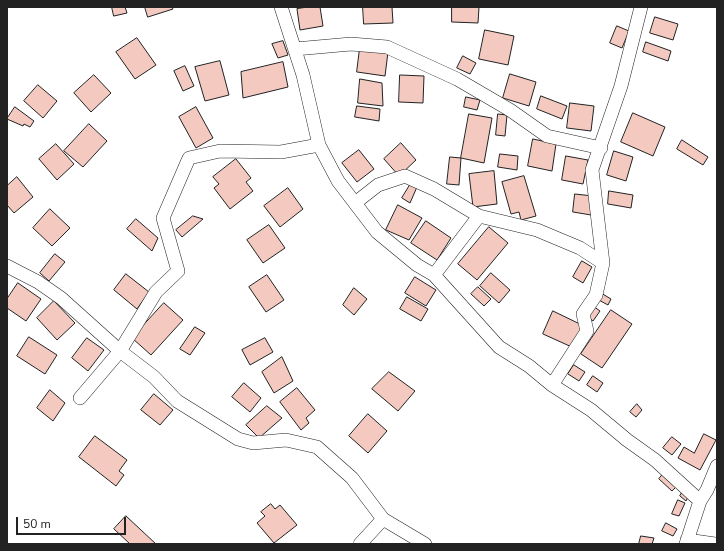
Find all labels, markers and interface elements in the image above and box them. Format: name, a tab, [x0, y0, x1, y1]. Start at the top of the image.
scale bar	[18, 509, 128, 535]
text: 50 m	[23, 516, 51, 532]

